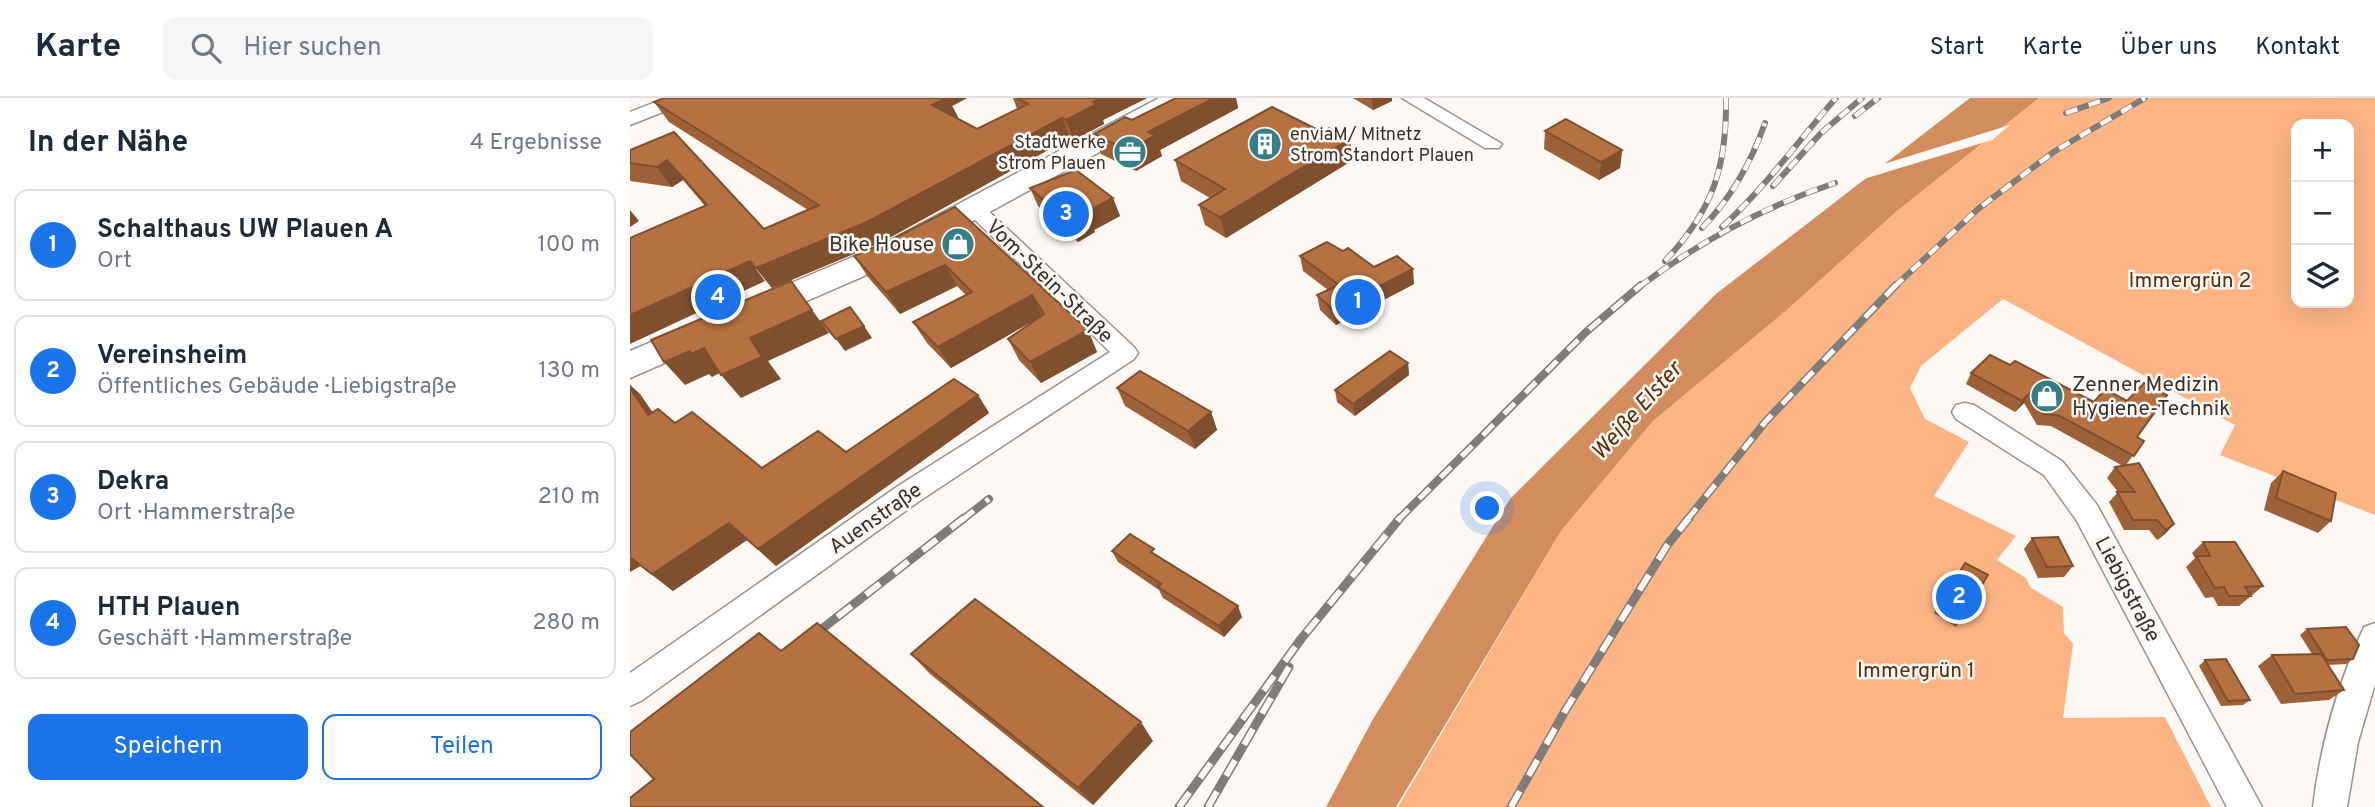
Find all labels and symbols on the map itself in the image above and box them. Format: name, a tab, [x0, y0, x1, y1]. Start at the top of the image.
place label: enviaM/ Mitnetz Strom Standort Plauen	[1290, 124, 1474, 168]
building icon: enviaM/ Mitnetz Strom Standort Plauen	[1246, 125, 1284, 163]
place label: Stadtwerke Strom Plauen	[998, 132, 1106, 176]
office icon: Stadtwerke Strom Plauen	[1111, 133, 1149, 171]
pin: 3	[1043, 188, 1089, 240]
street label: Vom-Stein-Straße	[980, 214, 1118, 350]
shop icon: Bike House	[939, 225, 977, 263]
place label: Bike House	[829, 232, 934, 259]
park label: Immergrün 2	[2129, 268, 2251, 295]
pin: 4	[695, 271, 741, 323]
pin: 1	[1335, 276, 1381, 328]
water label: Weiße Elster	[1586, 355, 1691, 467]
place label: Zenner Medizin Hygiene-Technik	[2072, 372, 2230, 423]
shop icon: Zenner Medizin Hygiene-Technik	[2028, 377, 2066, 415]
street label: Auenstraße	[824, 477, 928, 561]
your location	[1470, 491, 1504, 525]
street label: Liebigstraße	[2088, 532, 2166, 647]
pin: 2	[1936, 571, 1982, 623]
park label: Immergrün 1	[1857, 658, 1975, 685]

